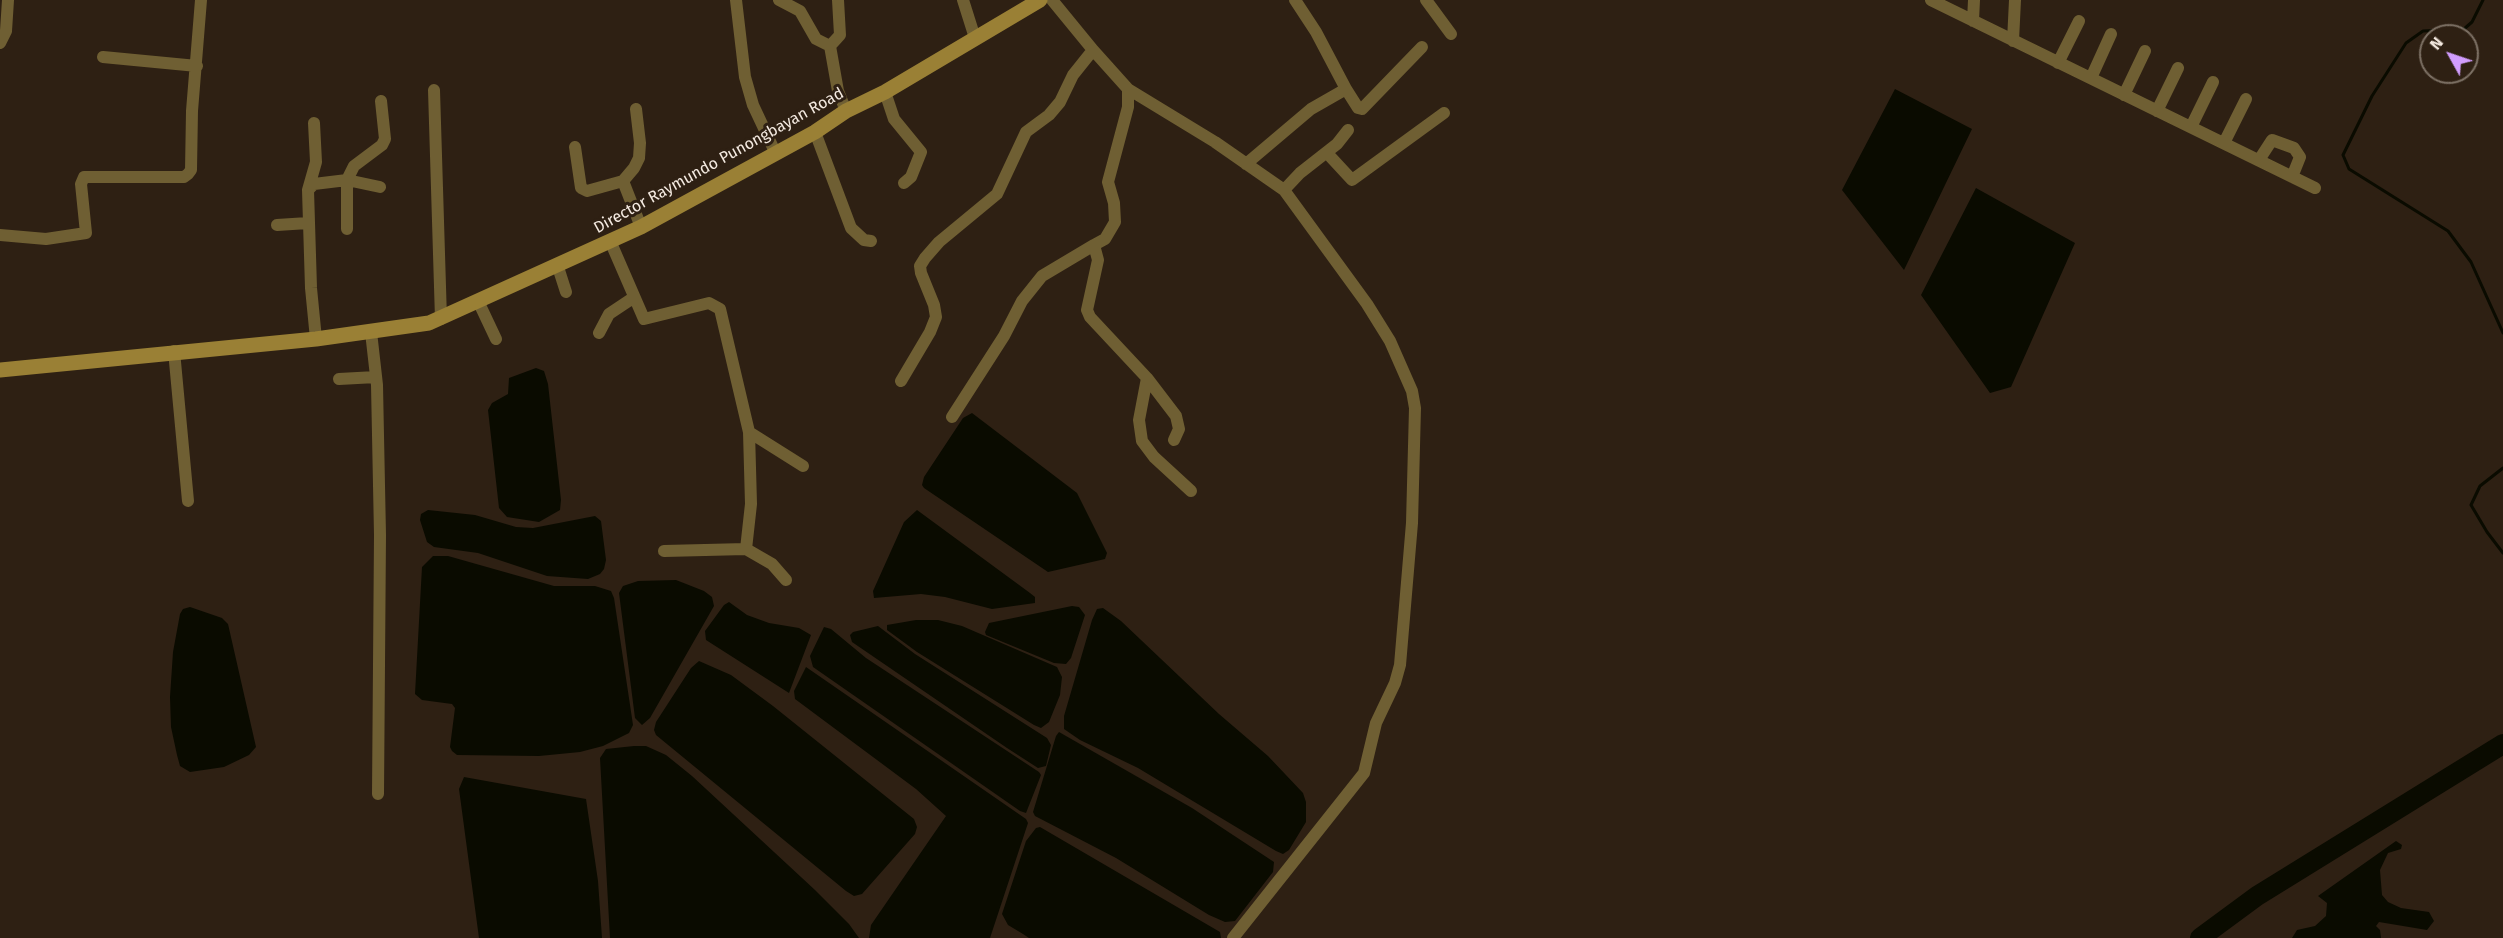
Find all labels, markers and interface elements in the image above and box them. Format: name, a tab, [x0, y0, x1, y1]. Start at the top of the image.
north arrow	[2419, 24, 2479, 84]
text: N	[2426, 33, 2447, 54]
street label: Director Raymundo Punongbayan Road	[591, 84, 847, 238]

